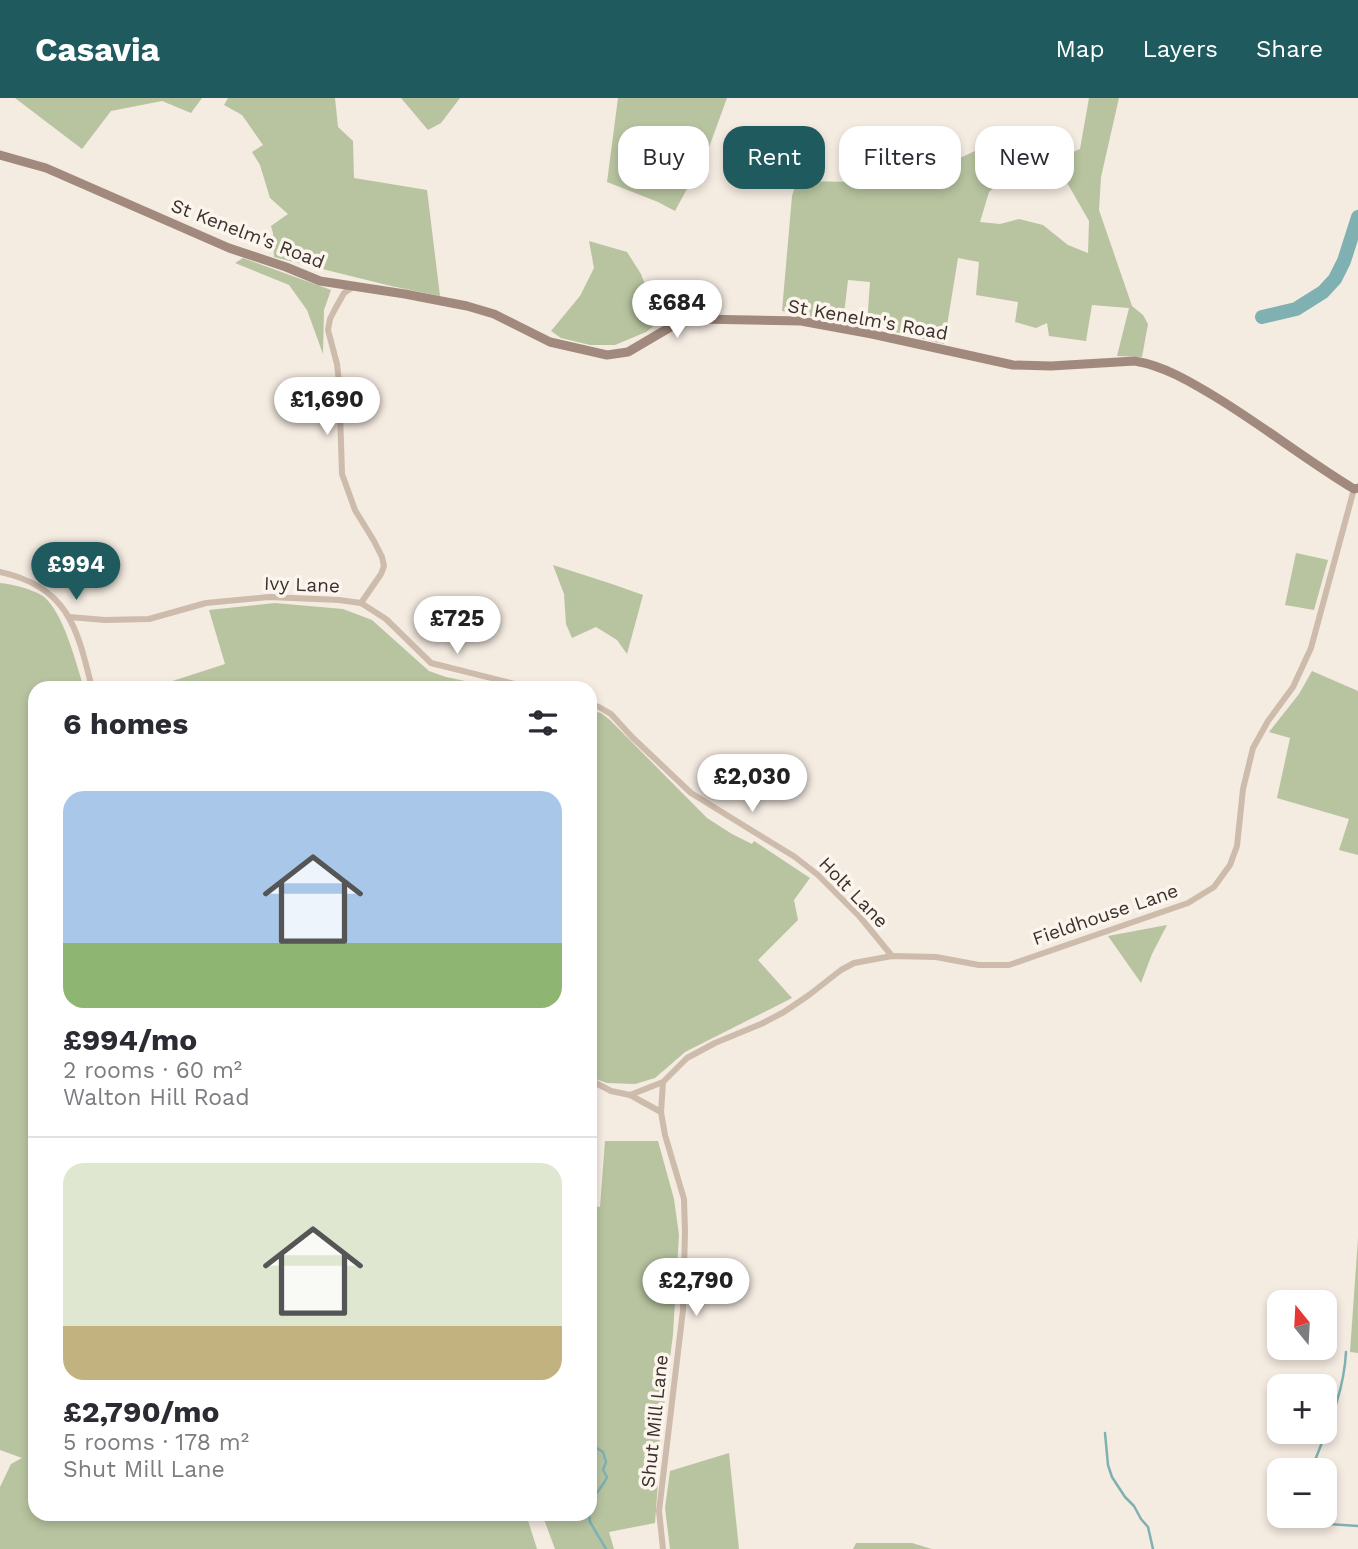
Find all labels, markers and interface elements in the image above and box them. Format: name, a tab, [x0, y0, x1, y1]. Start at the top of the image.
text: Casavia	[35, 30, 160, 69]
text: Map	[1056, 35, 1104, 63]
text: Layers	[1142, 35, 1218, 63]
text: Share	[1256, 35, 1323, 63]
chip: Buy	[618, 126, 709, 189]
chip: Rent	[723, 126, 825, 189]
chip: Filters	[839, 126, 961, 189]
chip: New	[975, 126, 1074, 189]
street label: St Kenelm's Road	[168, 194, 328, 273]
pin: £684	[636, 280, 718, 340]
text: £684	[648, 289, 706, 316]
street label: St Kenelm's Road	[786, 294, 950, 345]
pin: £1,690	[270, 378, 384, 437]
text: £1,690	[290, 386, 364, 413]
pin: £994	[35, 542, 117, 602]
text: £994	[47, 551, 105, 578]
street label: Ivy Lane	[264, 572, 340, 597]
pin: £725	[416, 596, 498, 656]
text: £725	[430, 605, 484, 632]
icon: filters	[524, 704, 562, 742]
text: 6 homes	[63, 706, 188, 741]
pin: £2,030	[695, 754, 809, 814]
text: £2,030	[713, 763, 791, 790]
icon: home	[250, 836, 376, 962]
street label: Holt Lane	[814, 852, 893, 933]
street label: Fieldhouse Lane	[1029, 879, 1181, 950]
text: £994/mo	[63, 1022, 197, 1057]
text: 2 rooms · 60 m²	[63, 1057, 242, 1084]
text: Walton Hill Road	[63, 1084, 250, 1111]
icon: home	[250, 1208, 376, 1334]
pin: £2,790	[639, 1258, 753, 1318]
text: £2,790	[658, 1267, 734, 1294]
north arrow	[1267, 1290, 1337, 1360]
map controls	[1267, 1290, 1337, 1528]
street label: Shut Mill Lane	[636, 1353, 673, 1489]
button: +	[1267, 1374, 1337, 1444]
text: £2,790/mo	[63, 1394, 219, 1429]
text: 5 rooms · 178 m²	[63, 1429, 249, 1456]
text: Shut Mill Lane	[63, 1456, 225, 1483]
button: −	[1267, 1458, 1337, 1528]

